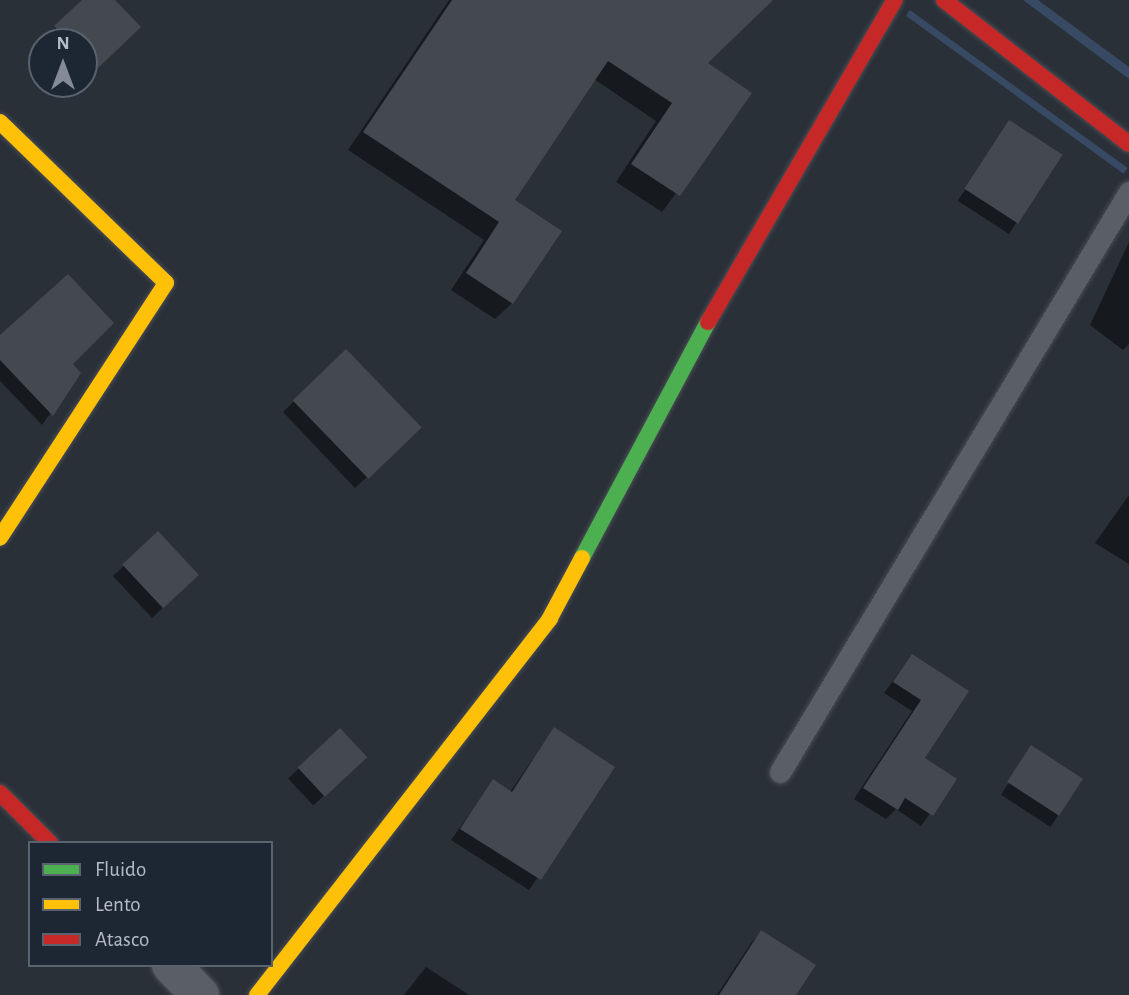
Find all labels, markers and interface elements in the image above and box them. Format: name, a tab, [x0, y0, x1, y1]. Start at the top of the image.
north arrow	[28, 28, 98, 98]
text: N	[56, 34, 70, 53]
legend	[28, 841, 273, 967]
text: Fluido	[95, 859, 146, 880]
text: Lento	[95, 894, 141, 915]
text: Atasco	[95, 929, 149, 950]

